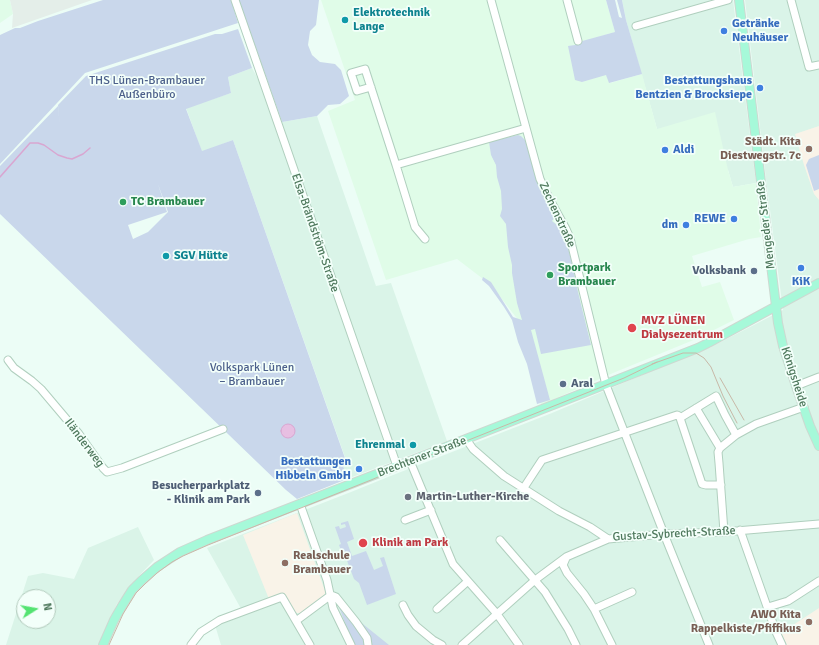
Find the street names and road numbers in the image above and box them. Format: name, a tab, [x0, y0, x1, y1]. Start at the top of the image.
street label: Elsa-Brändström-Straße	[288, 172, 342, 294]
street label: Zechenstraße	[536, 180, 578, 250]
street label: Mengeder Straße	[753, 180, 779, 270]
street label: Königsheide	[777, 345, 811, 409]
street label: Iländerweg	[61, 416, 107, 470]
street label: Brechtener Straße	[376, 433, 468, 481]
street label: Gustav-Sybrecht-Straße	[612, 524, 736, 544]

